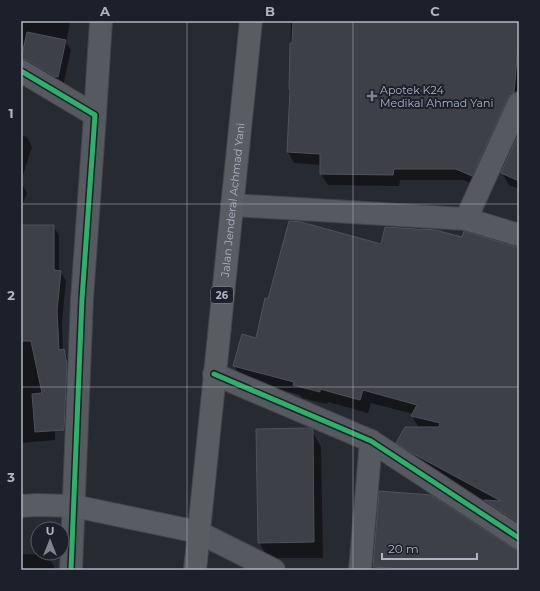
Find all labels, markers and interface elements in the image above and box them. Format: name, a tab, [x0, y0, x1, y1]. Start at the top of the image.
text: A	[99, 3, 111, 19]
text: B	[265, 3, 275, 19]
text: C	[430, 3, 440, 19]
place label: Apotek K24 Medikal Ahmad Yani	[380, 83, 493, 110]
marker: Apotek K24 Medikal Ahmad Yani	[367, 91, 377, 101]
text: 1	[8, 105, 14, 121]
street label: Jalan Jenderal Achmad Yani	[218, 122, 248, 279]
text: 2	[7, 287, 15, 303]
road number: 26	[211, 287, 233, 303]
text: 3	[6, 469, 15, 485]
north arrow	[30, 521, 70, 561]
text: U	[46, 524, 54, 538]
scale bar	[382, 535, 477, 561]
text: 20 m	[388, 541, 419, 556]

